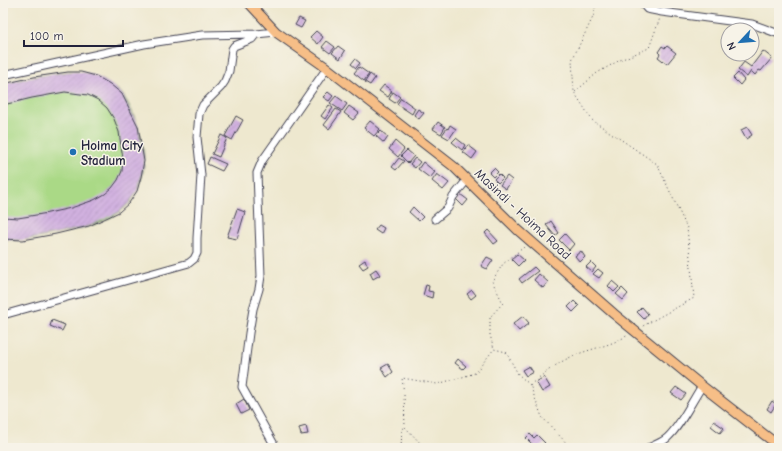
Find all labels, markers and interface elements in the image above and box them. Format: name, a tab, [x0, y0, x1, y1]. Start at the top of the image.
scale bar	[24, 22, 123, 48]
north arrow	[720, 22, 760, 62]
text: 100 m	[30, 29, 63, 43]
text: N	[724, 40, 739, 52]
place label: Hoima City Stadium	[81, 138, 143, 168]
marker: Hoima City Stadium	[68, 147, 78, 157]
street label: Masindi - Hoima Road	[472, 166, 574, 262]

